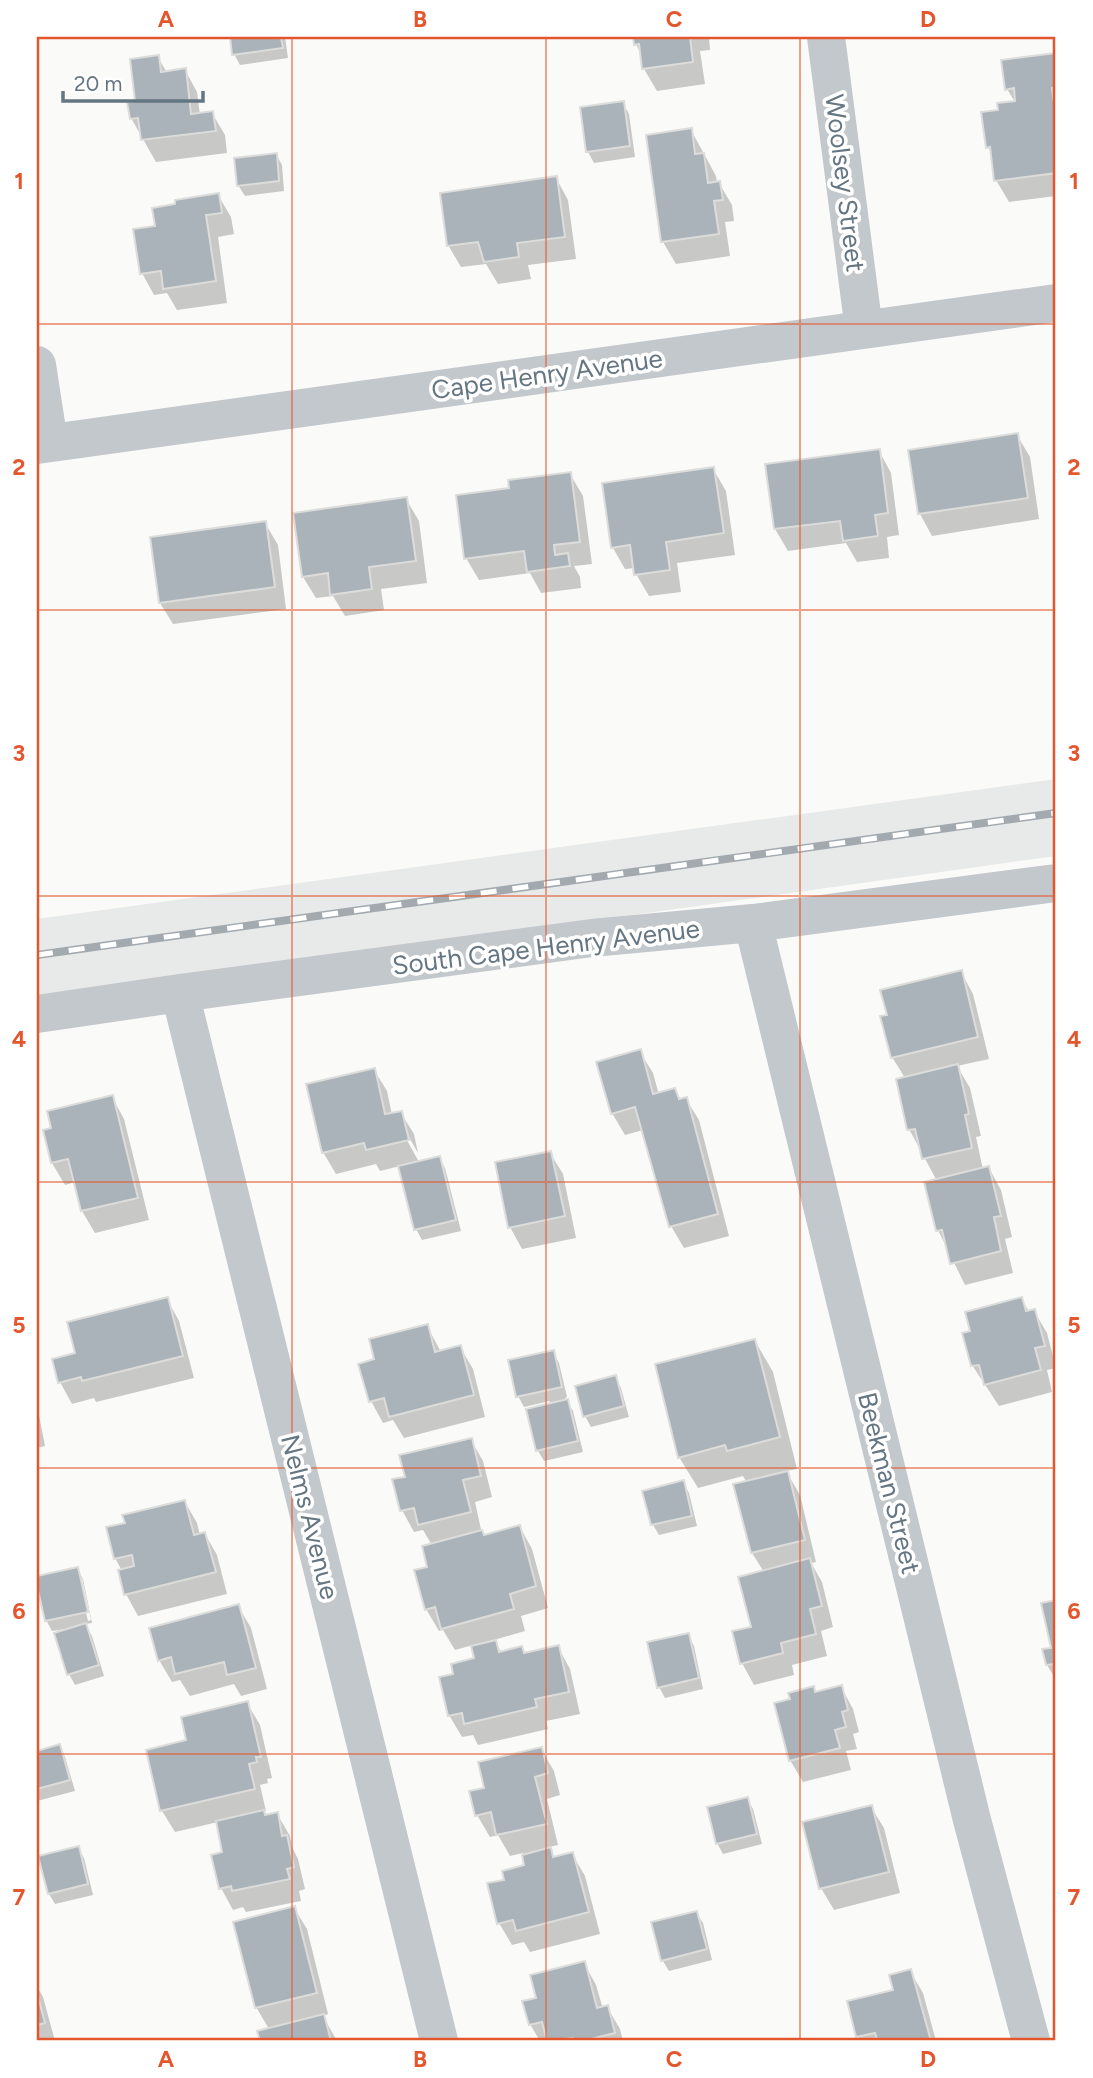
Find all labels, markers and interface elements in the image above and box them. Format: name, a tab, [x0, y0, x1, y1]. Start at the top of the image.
text: A	[158, 5, 175, 33]
text: B	[413, 5, 427, 33]
text: C	[666, 5, 683, 33]
text: D	[920, 5, 936, 33]
scale bar	[63, 60, 203, 104]
text: 20 m	[74, 71, 122, 96]
street label: Woolsey Street	[818, 92, 872, 274]
text: 1	[14, 167, 24, 195]
text: 1	[1069, 167, 1079, 195]
street label: Cape Henry Avenue	[429, 342, 665, 406]
text: 2	[12, 453, 26, 481]
text: 2	[1067, 453, 1081, 481]
text: 3	[13, 739, 25, 767]
text: 3	[1068, 739, 1080, 767]
street label: South Cape Henry Avenue	[391, 912, 701, 982]
text: 4	[12, 1025, 26, 1053]
text: 4	[1067, 1025, 1081, 1053]
text: 5	[12, 1311, 26, 1339]
text: 5	[1067, 1311, 1081, 1339]
street label: Beekman Street	[851, 1389, 927, 1577]
street label: Nelms Avenue	[274, 1431, 346, 1603]
text: 6	[12, 1597, 26, 1625]
text: 6	[1067, 1597, 1081, 1625]
text: 7	[13, 1883, 26, 1911]
text: 7	[1068, 1883, 1081, 1911]
text: A	[158, 2045, 175, 2073]
text: B	[413, 2045, 427, 2073]
text: C	[666, 2045, 683, 2073]
text: D	[920, 2045, 936, 2073]

